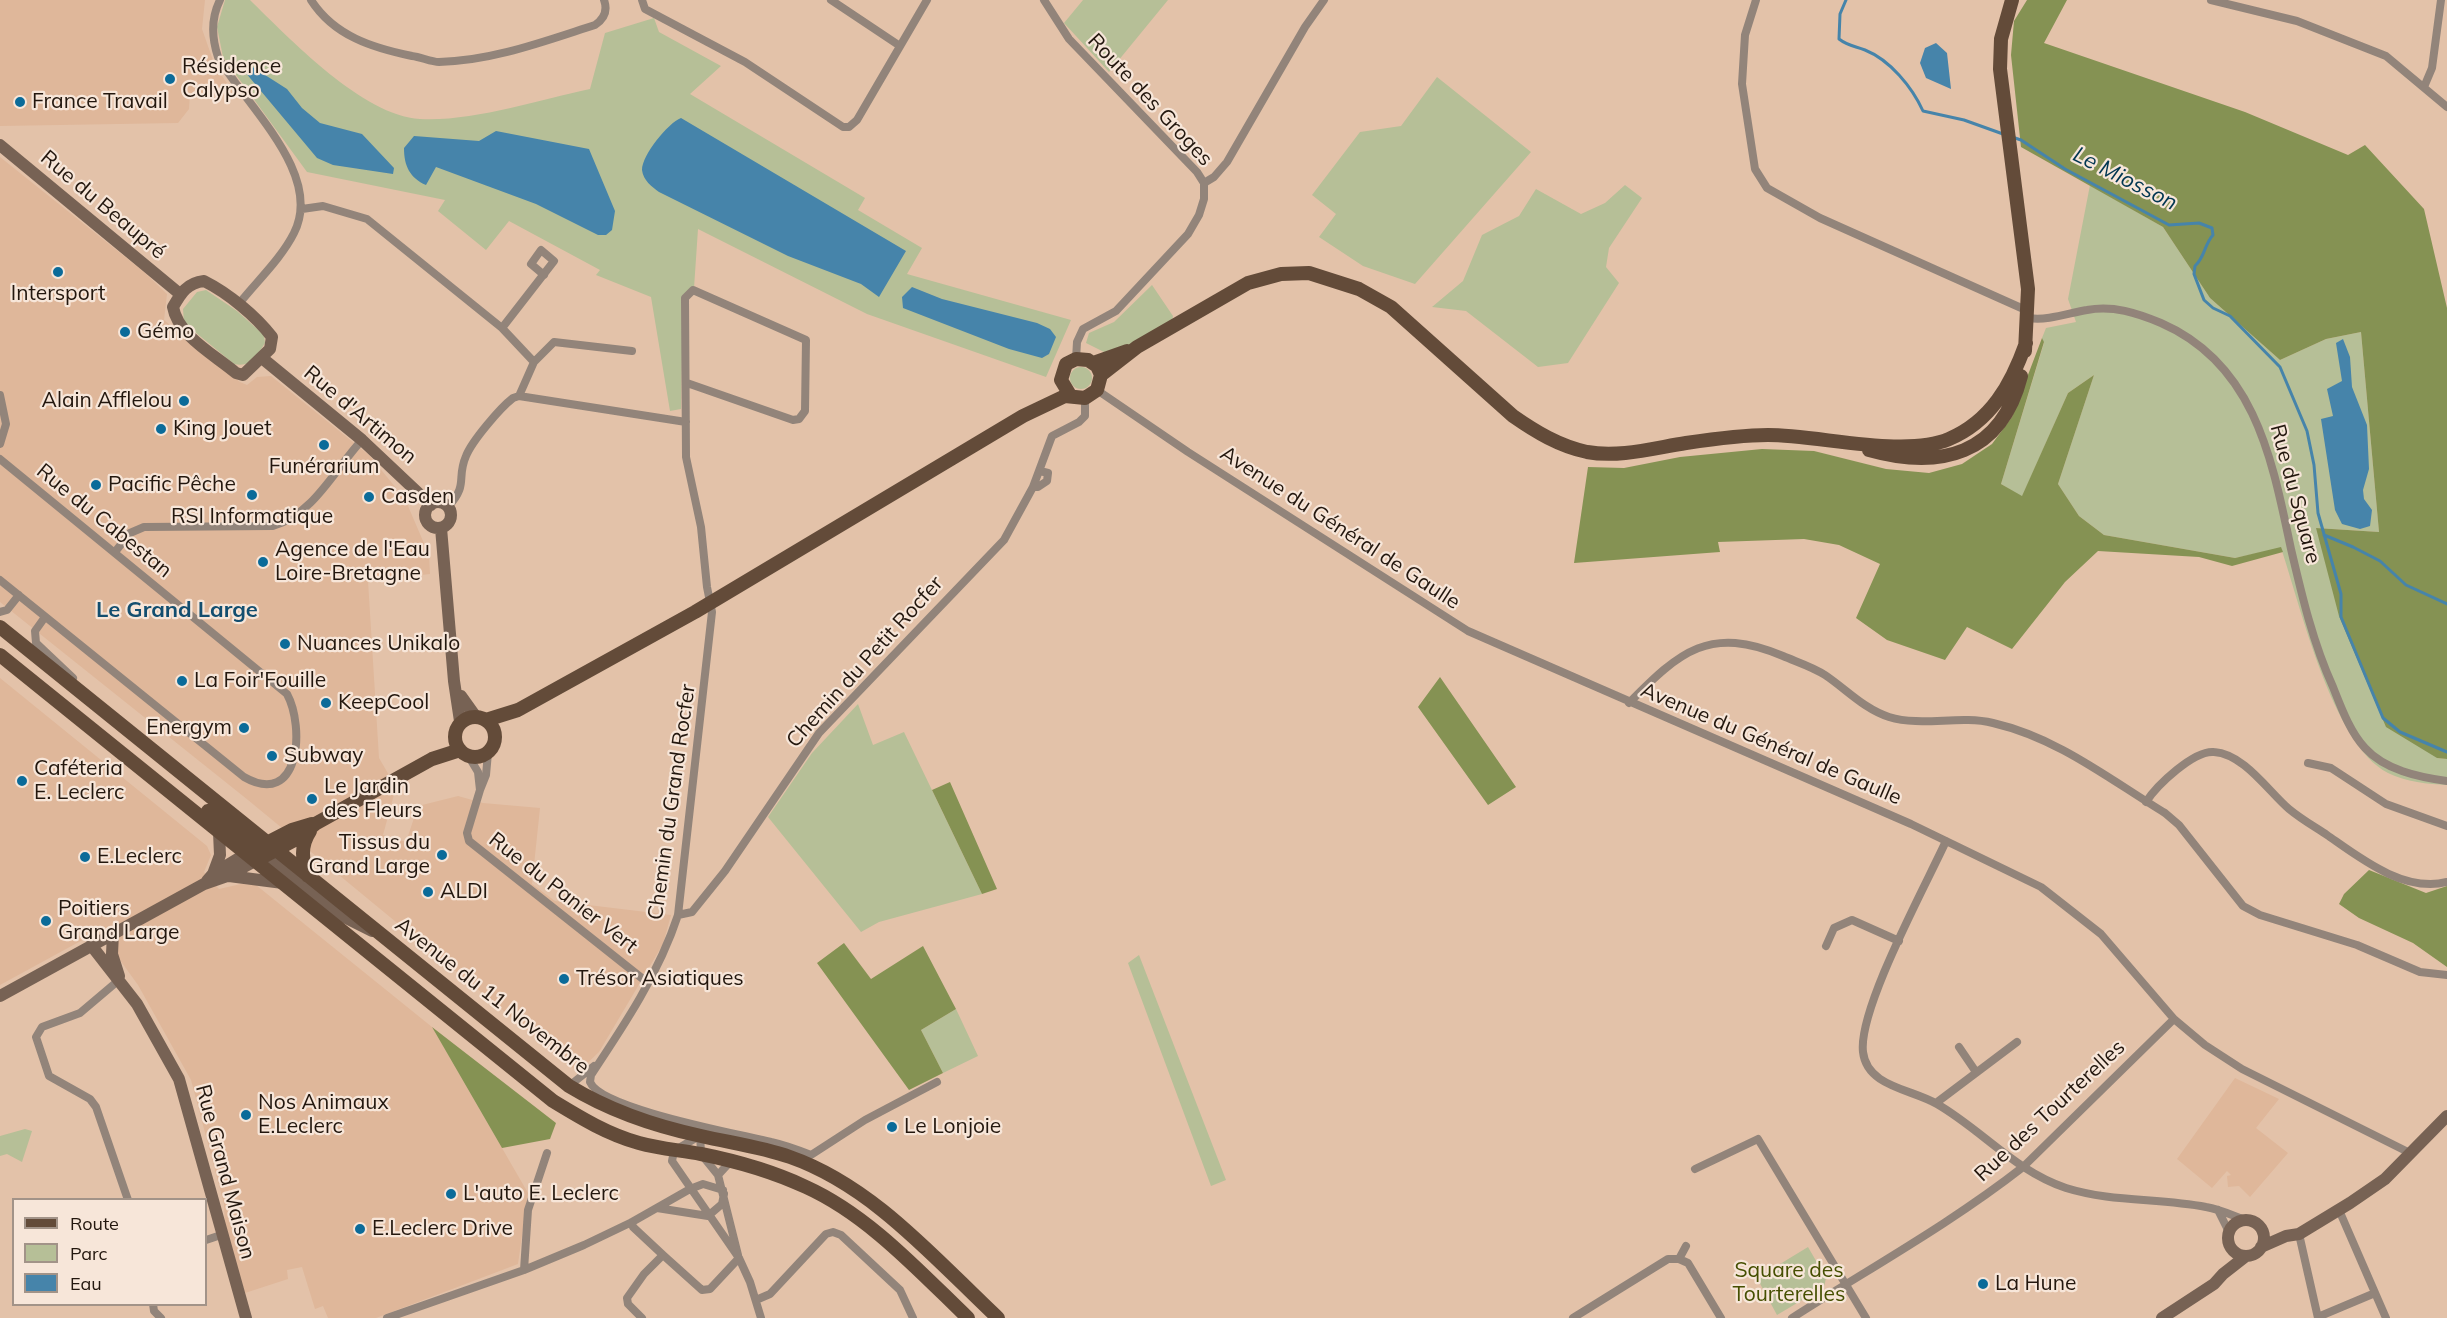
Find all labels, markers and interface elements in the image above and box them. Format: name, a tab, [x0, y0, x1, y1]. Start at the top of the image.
street label: Route des Groges	[1082, 29, 1218, 171]
place label: Résidence Calypso	[182, 54, 281, 104]
marker: Résidence Calypso	[163, 72, 177, 86]
place label: France Travail	[32, 89, 168, 115]
marker: France Travail	[13, 95, 27, 109]
water label: Le Miosson	[2068, 141, 2182, 217]
street label: Rue du Beaupré	[35, 145, 171, 265]
marker: Intersport	[51, 265, 65, 279]
place label: Intersport	[11, 281, 105, 307]
place label: Gémo	[137, 319, 194, 345]
marker: Gémo	[118, 325, 132, 339]
street label: Rue d'Artimon	[298, 361, 422, 469]
place label: Alain Afflelou	[42, 388, 172, 414]
marker: Alain Afflelou	[177, 394, 191, 408]
place label: King Jouet	[173, 416, 272, 442]
marker: King Jouet	[154, 422, 168, 436]
street label: Rue du Square	[2264, 422, 2326, 566]
marker: Funérarium	[317, 438, 331, 452]
street label: Avenue du Général de Gaulle	[1215, 441, 1465, 615]
place label: Funérarium	[269, 454, 379, 480]
street label: Rue du Cabestan	[31, 459, 177, 583]
place label: Pacific Pêche	[108, 472, 236, 498]
marker: Pacific Pêche	[89, 478, 103, 492]
place label: Casden	[381, 484, 454, 510]
marker: RSI Informatique	[245, 488, 259, 502]
marker: Casden	[362, 490, 376, 504]
place label: RSI Informatique	[171, 504, 333, 530]
place label: Agence de l'Eau Loire-Bretagne	[275, 537, 430, 587]
marker: Agence de l'Eau Loire-Bretagne	[256, 555, 270, 569]
street label: Chemin du Petit Rocfer	[781, 571, 949, 753]
district label: Le Grand Large	[96, 597, 258, 623]
place label: Nuances Unikalo	[297, 631, 460, 657]
marker: Nuances Unikalo	[278, 637, 292, 651]
place label: La Foir'Fouille	[194, 668, 326, 694]
marker: La Foir'Fouille	[175, 674, 189, 688]
street label: Avenue du Général de Gaulle	[1637, 678, 1905, 810]
street label: Chemin du Grand Rocfer	[643, 682, 701, 922]
place label: KeepCool	[338, 690, 429, 716]
marker: KeepCool	[319, 696, 333, 710]
place label: Energym	[146, 715, 232, 741]
marker: Energym	[237, 721, 251, 735]
place label: Subway	[284, 743, 363, 769]
marker: Subway	[265, 749, 279, 763]
place label: Caféteria E. Leclerc	[34, 756, 124, 806]
marker: Caféteria E. Leclerc	[15, 774, 29, 788]
place label: Le Jardin des Fleurs	[324, 774, 422, 824]
marker: Le Jardin des Fleurs	[305, 792, 319, 806]
street label: Rue du Panier Vert	[484, 827, 642, 959]
place label: Tissus du Grand Large	[309, 830, 430, 880]
place label: E.Leclerc	[97, 844, 182, 870]
marker: Tissus du Grand Large	[435, 848, 449, 862]
marker: E.Leclerc	[78, 850, 92, 864]
place label: ALDI	[440, 879, 488, 905]
marker: ALDI	[421, 885, 435, 899]
place label: Poitiers Grand Large	[58, 896, 179, 946]
street label: Avenue du 11 Novembre	[390, 912, 594, 1080]
marker: Poitiers Grand Large	[39, 914, 53, 928]
place label: Trésor Asiatiques	[576, 966, 744, 992]
marker: Trésor Asiatiques	[557, 972, 571, 986]
street label: Rue des Tourterelles	[1970, 1035, 2130, 1187]
street label: Rue Grand Maison	[190, 1082, 260, 1262]
place label: Nos Animaux E.Leclerc	[258, 1090, 389, 1140]
marker: Nos Animaux E.Leclerc	[239, 1108, 253, 1122]
place label: Le Lonjoie	[904, 1114, 1001, 1140]
marker: Le Lonjoie	[885, 1120, 899, 1134]
place label: L'auto E. Leclerc	[463, 1181, 619, 1207]
marker: L'auto E. Leclerc	[444, 1187, 458, 1201]
legend	[12, 1198, 207, 1306]
text: Route	[70, 1212, 119, 1235]
place label: E.Leclerc Drive	[372, 1216, 513, 1242]
marker: E.Leclerc Drive	[353, 1222, 367, 1236]
text: Parc	[70, 1242, 107, 1265]
park label: Square des Tourterelles	[1733, 1258, 1845, 1308]
place label: La Hune	[1995, 1271, 2076, 1297]
text: Eau	[70, 1272, 102, 1295]
marker: La Hune	[1976, 1277, 1990, 1291]

